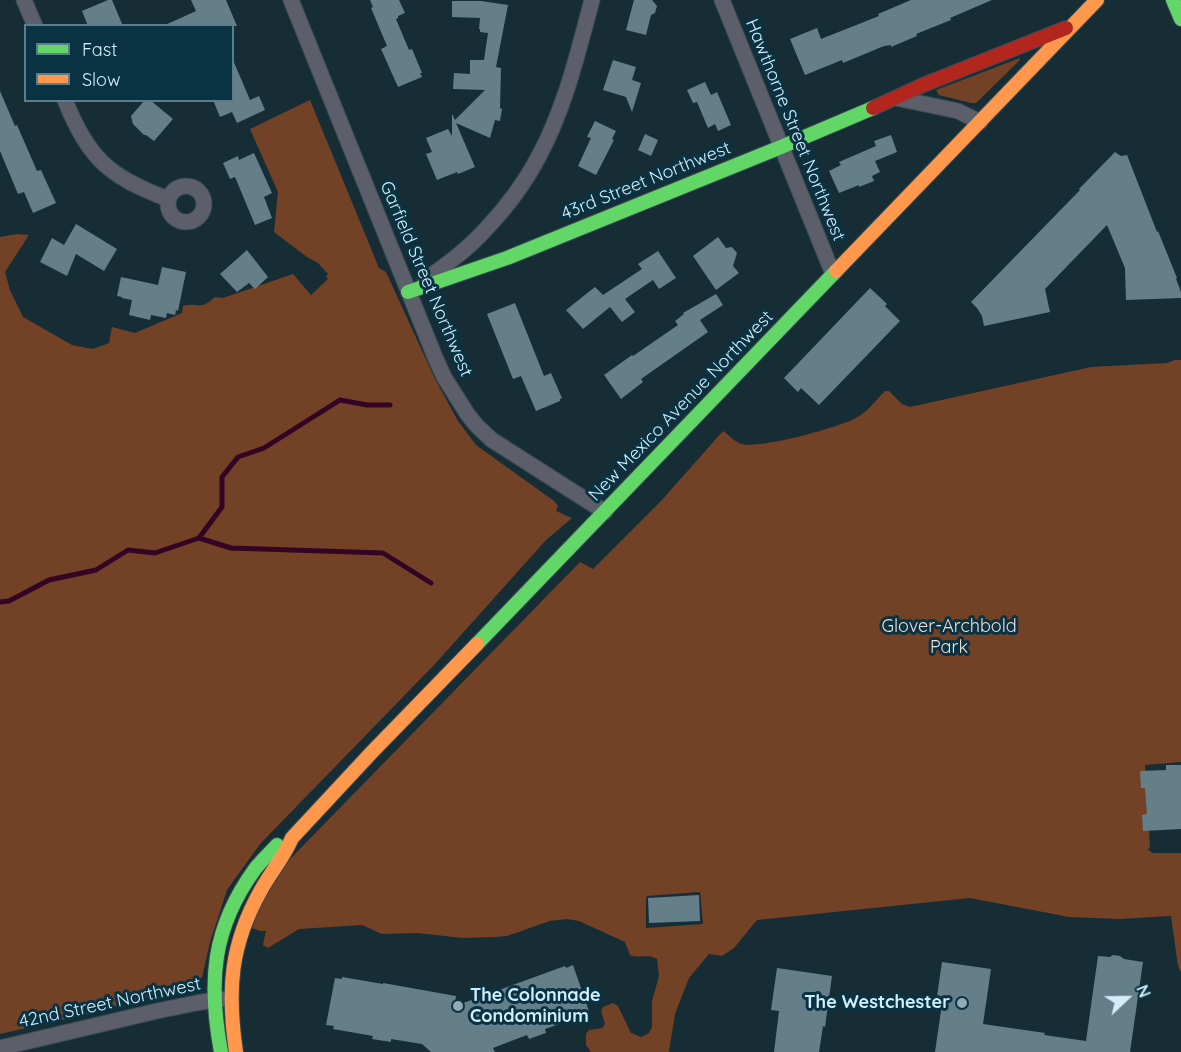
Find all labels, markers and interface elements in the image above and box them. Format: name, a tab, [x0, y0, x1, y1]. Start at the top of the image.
street label: Hawthorne Street Northwest	[741, 16, 849, 244]
legend	[24, 24, 234, 102]
text: Fast	[82, 38, 117, 61]
text: Slow	[82, 68, 120, 91]
street label: 43rd Street Northwest	[558, 137, 734, 225]
street label: Garfield Street Northwest	[375, 178, 477, 380]
street label: New Mexico Avenue Northwest	[584, 306, 778, 506]
park label: Glover-Archbold Park	[881, 616, 1017, 658]
north arrow	[1097, 968, 1157, 1028]
street label: 42nd Street Northwest	[17, 973, 203, 1033]
text: N	[1132, 982, 1155, 1000]
place label: The Colonnade Condominium	[470, 985, 601, 1028]
place label: The Westchester	[804, 992, 950, 1014]
marker: The Westchester	[955, 996, 969, 1010]
marker: The Colonnade Condominium	[451, 999, 465, 1013]

